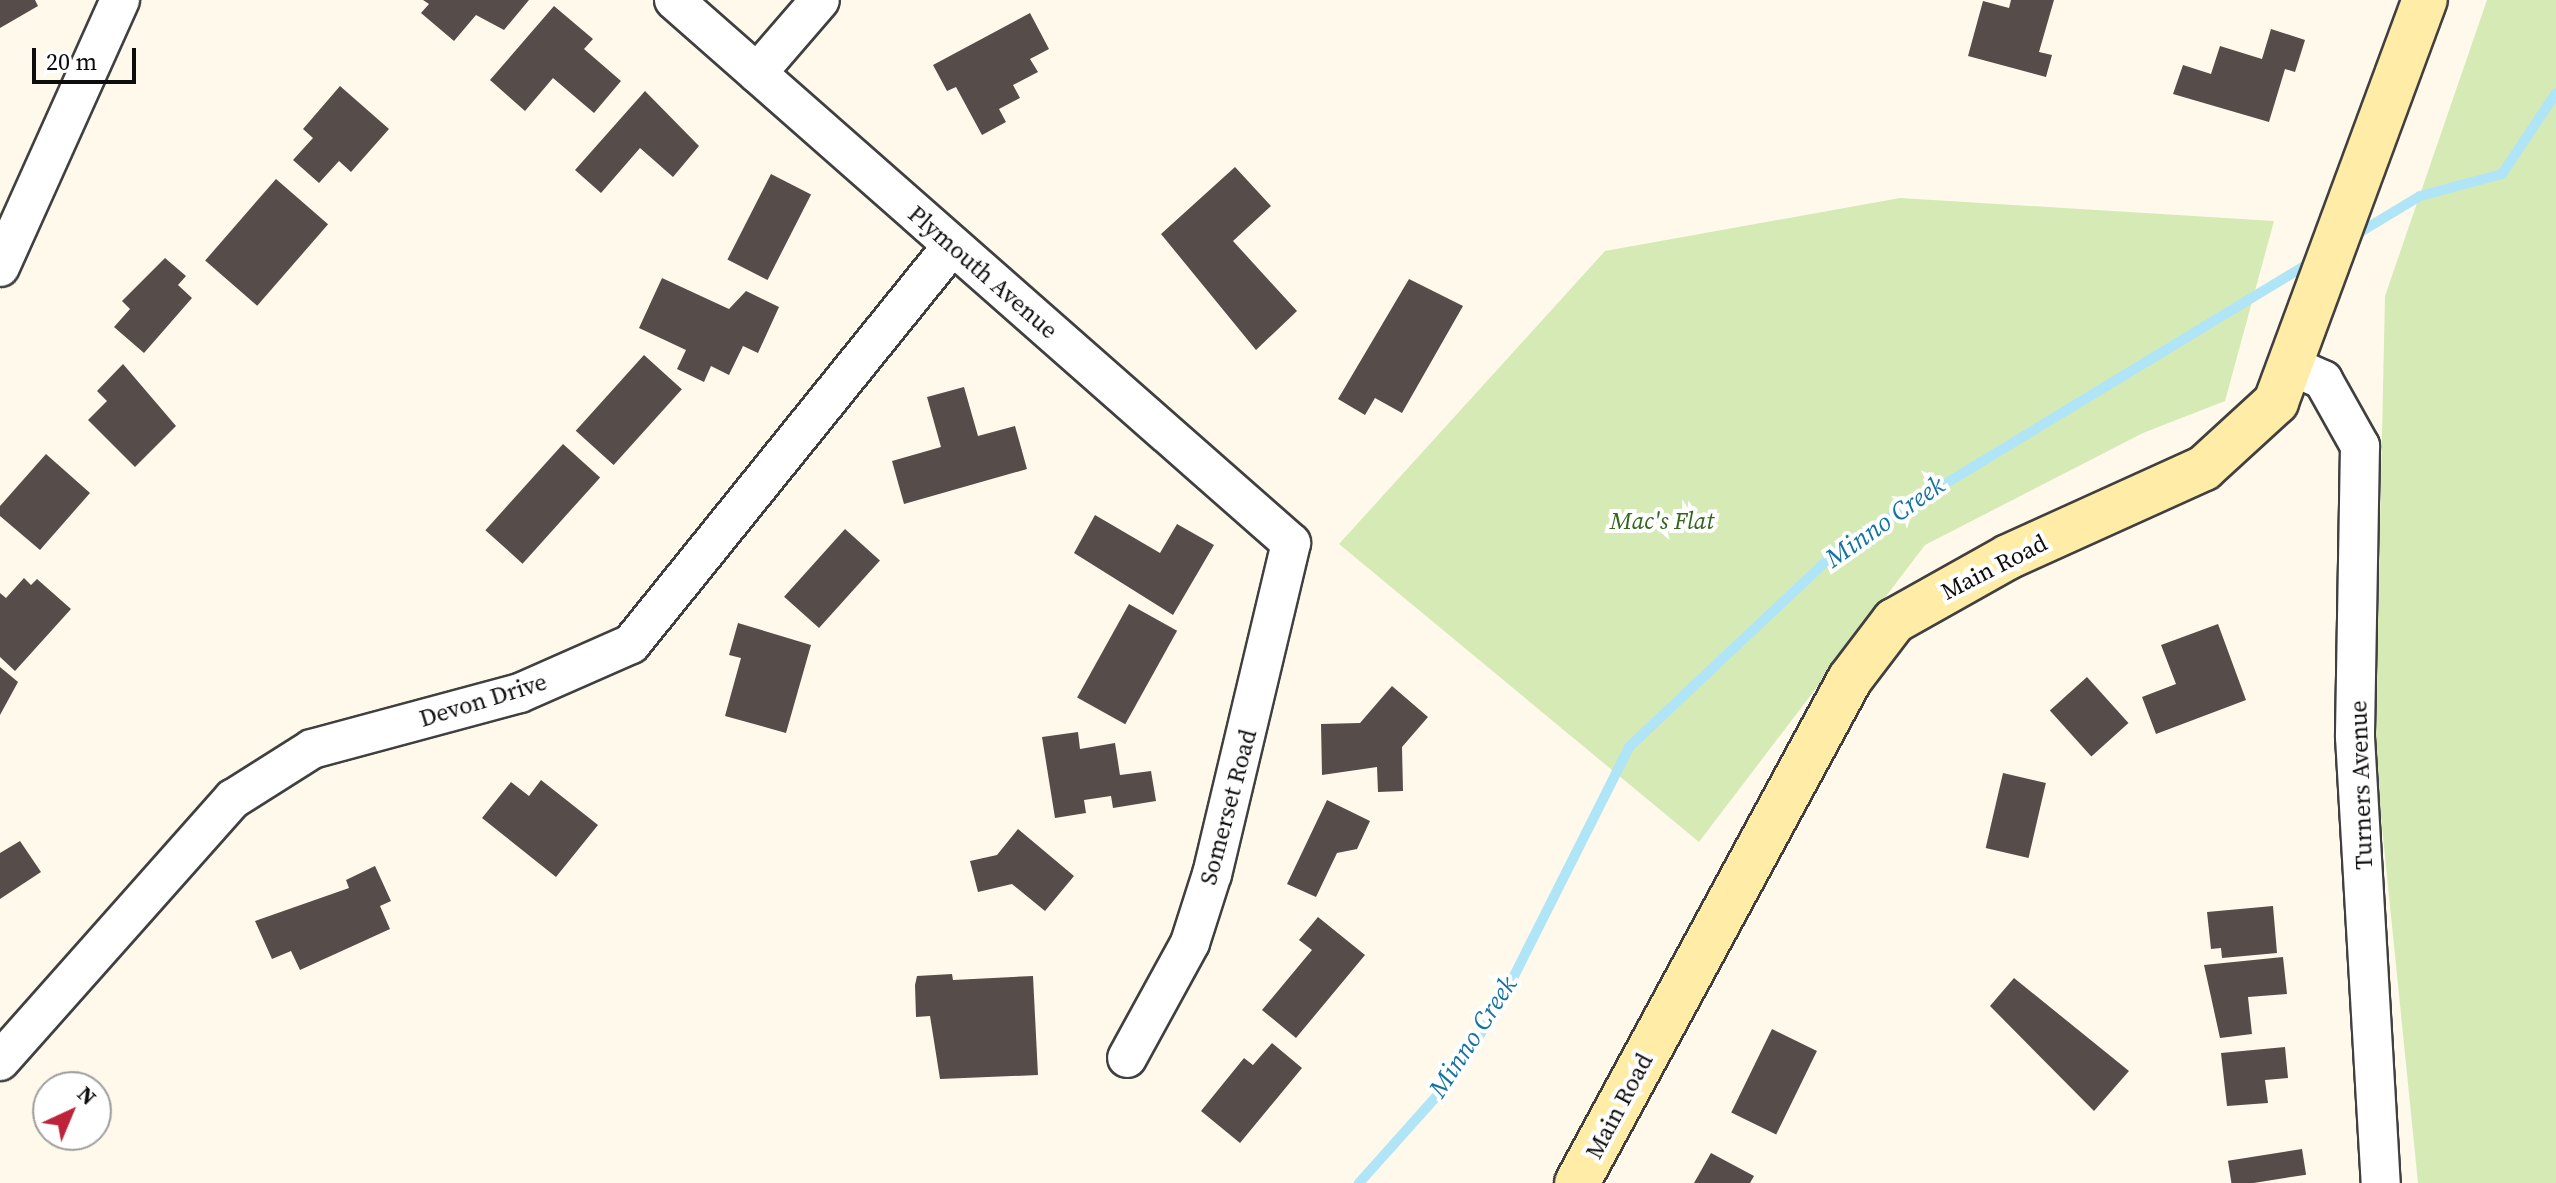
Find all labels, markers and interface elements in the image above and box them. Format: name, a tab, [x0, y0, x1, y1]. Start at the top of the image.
scale bar	[36, 32, 140, 82]
text: 20 m	[46, 45, 97, 78]
street label: Plymouth Avenue	[902, 199, 1064, 345]
water label: Minno Creek	[1819, 470, 1951, 574]
park label: Mac's Flat	[1610, 507, 1714, 535]
street label: Main Road	[1936, 528, 2052, 606]
street label: Devon Drive	[416, 667, 550, 733]
street label: Turners Avenue	[2344, 700, 2378, 870]
street label: Somerset Road	[1193, 726, 1263, 888]
water label: Minno Creek	[1422, 971, 1524, 1103]
street label: Main Road	[1579, 1048, 1659, 1164]
north arrow	[32, 1071, 112, 1151]
text: N	[71, 1079, 103, 1112]

